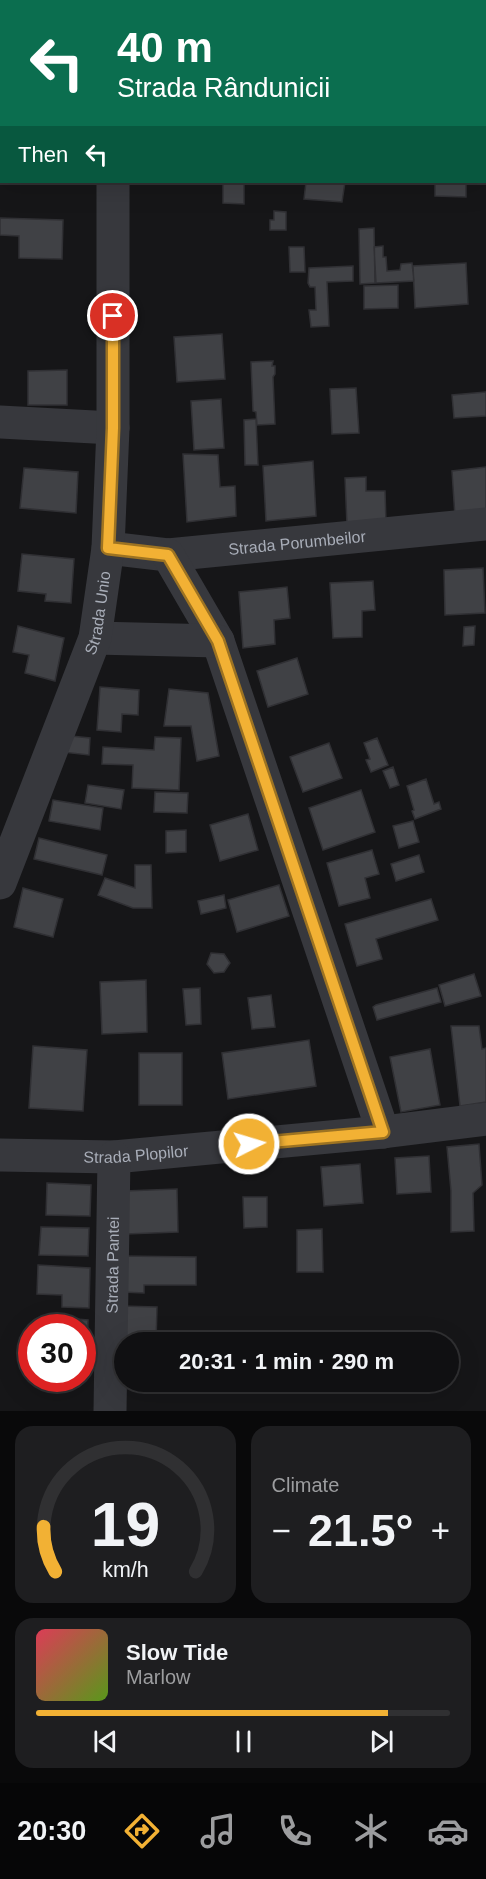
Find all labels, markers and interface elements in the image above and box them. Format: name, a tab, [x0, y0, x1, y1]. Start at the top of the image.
icon: left	[18, 24, 96, 102]
text: 40 m	[117, 24, 213, 71]
text: Strada Rândunicii	[117, 73, 330, 103]
icon: left	[80, 138, 113, 171]
text: Then	[18, 142, 68, 167]
pin	[87, 290, 138, 341]
icon: arrive	[96, 299, 129, 332]
street label: Strada Porumbeilor	[228, 528, 367, 558]
street label: Strada Unio	[81, 570, 114, 657]
position arrow	[217, 1112, 281, 1176]
street label: Strada Plopilor	[83, 1142, 190, 1166]
street label: Strada Pantei	[104, 1216, 122, 1314]
speed limit sign: 30	[18, 1314, 96, 1392]
text: 20:31 · 1 min · 290 m	[179, 1349, 394, 1374]
text: Climate	[272, 1474, 339, 1496]
text: 19	[91, 1490, 160, 1559]
text: 21.5°	[308, 1505, 414, 1556]
text: −	[272, 1512, 291, 1549]
text: +	[431, 1512, 450, 1549]
text: km/h	[102, 1558, 148, 1582]
text: Slow Tide	[126, 1640, 228, 1665]
text: Marlow	[126, 1666, 190, 1688]
icon: previous	[89, 1725, 122, 1758]
icon: pause	[227, 1725, 260, 1758]
icon: next	[365, 1725, 398, 1758]
icon: directions	[121, 1810, 163, 1852]
icon: music	[197, 1810, 239, 1852]
icon: phone	[274, 1810, 316, 1852]
icon: climate	[350, 1810, 392, 1852]
icon: car	[427, 1810, 469, 1852]
text: 20:30	[17, 1816, 86, 1846]

